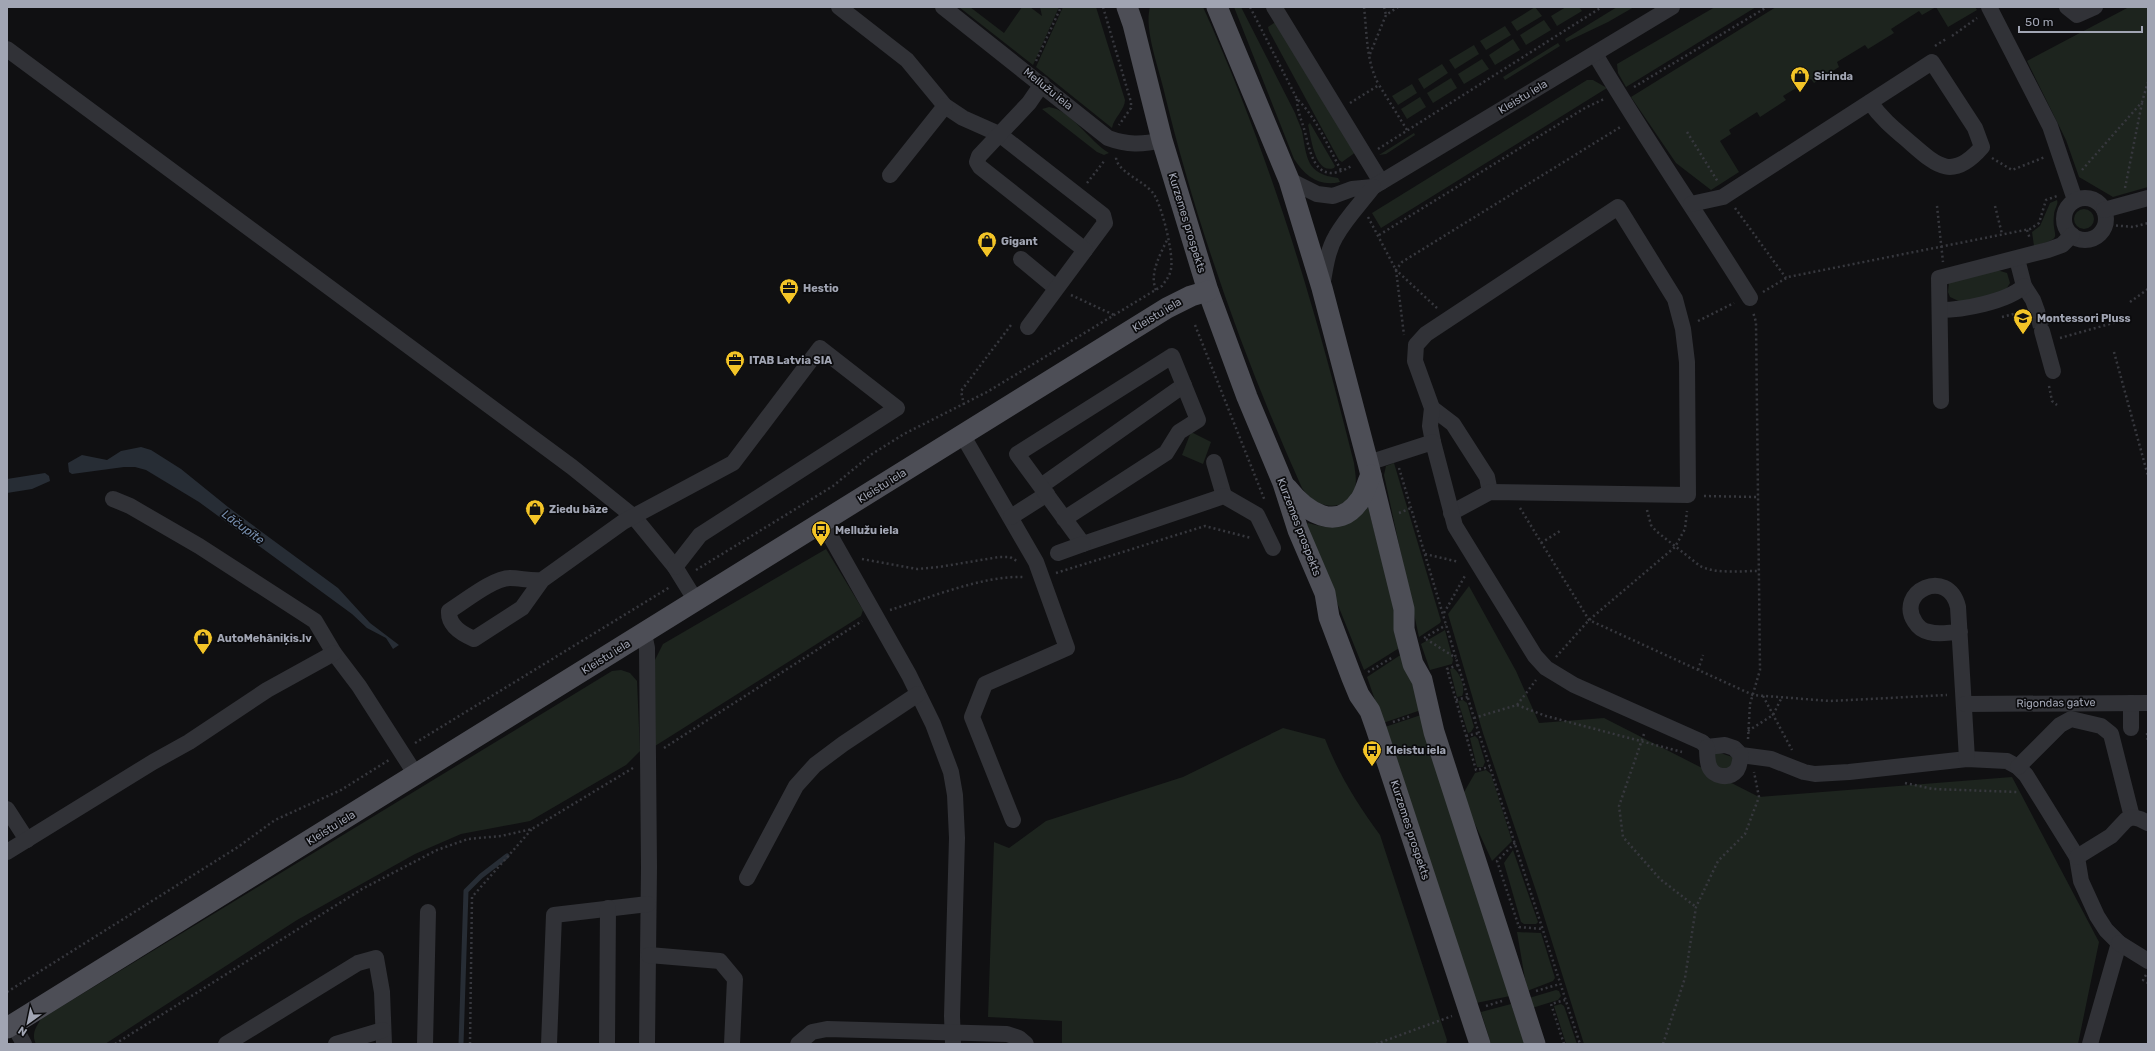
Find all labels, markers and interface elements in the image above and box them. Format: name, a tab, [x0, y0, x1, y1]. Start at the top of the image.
scale bar	[2019, 8, 2142, 34]
text: 50 m	[2025, 15, 2053, 29]
street label: Mellužu iela	[1021, 65, 1075, 113]
shop icon: Sirinda	[1789, 65, 1811, 93]
place label: Sirinda	[1814, 70, 1853, 83]
street label: Kleistu iela	[1496, 77, 1550, 117]
street label: Kurzemes prospekts	[1166, 171, 1209, 275]
shop icon: Gigant	[976, 230, 998, 258]
place label: Gigant	[1001, 235, 1038, 248]
office icon: Hestio	[778, 277, 800, 305]
place label: Hestio	[803, 282, 839, 295]
street label: Kleistu iela	[1130, 295, 1184, 335]
school or university icon: Montessori Pluss	[2012, 307, 2034, 335]
place label: Montessori Pluss	[2037, 312, 2131, 325]
office icon: ITAB Latvia SIA	[724, 349, 746, 377]
place label: ITAB Latvia SIA	[749, 354, 832, 367]
street label: Kleistu iela	[855, 466, 909, 506]
street label: Kurzemes prospekts	[1274, 476, 1324, 578]
shop icon: Ziedu bāze	[524, 498, 546, 526]
place label: Ziedu bāze	[549, 503, 609, 516]
water label: Lāčupīte	[219, 507, 267, 547]
bus stop icon: Mellužu iela	[810, 519, 832, 547]
place label: Mellužu iela	[835, 524, 899, 537]
shop icon: AutoMehāniķis.lv	[192, 627, 214, 655]
place label: AutoMehāniķis.lv	[217, 632, 312, 645]
street label: Kleistu iela	[579, 637, 633, 677]
street label: Rigondas gatve	[2016, 696, 2096, 710]
bus stop icon: Kleistu iela	[1361, 739, 1383, 767]
place label: Kleistu iela	[1386, 744, 1446, 757]
street label: Kurzemes prospekts	[1388, 779, 1432, 882]
street label: Kleistu iela	[304, 808, 358, 848]
north arrow	[8, 1003, 48, 1043]
text: N	[16, 1023, 30, 1039]

